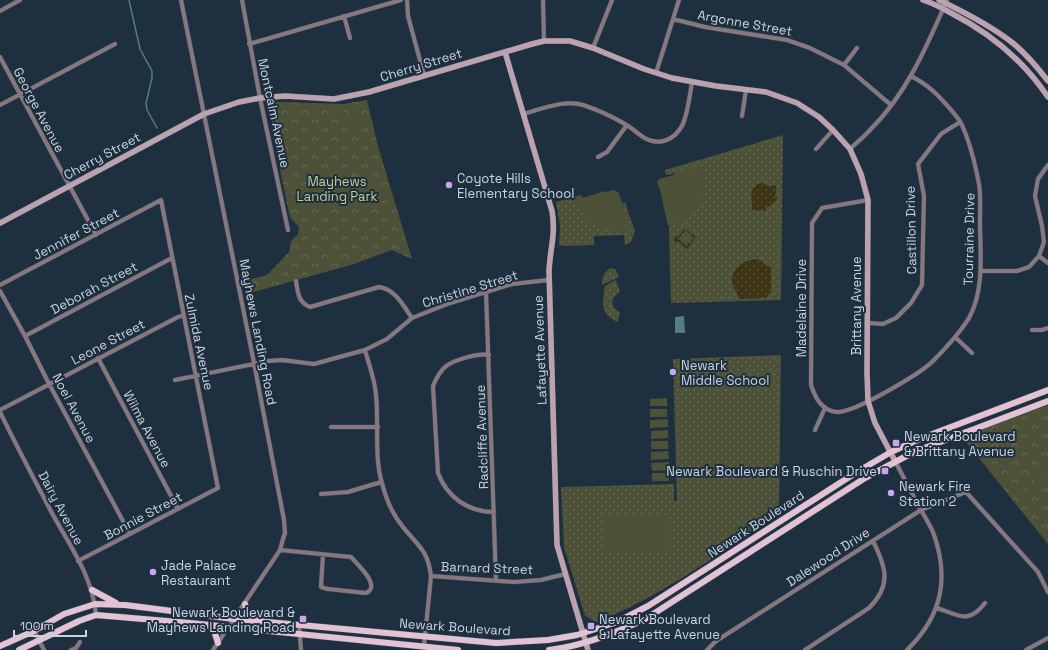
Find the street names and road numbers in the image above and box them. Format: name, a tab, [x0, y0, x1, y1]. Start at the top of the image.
street label: Argonne Street	[696, 6, 794, 40]
street label: Cherry Street	[378, 44, 464, 86]
street label: Montcalm Avenue	[254, 57, 294, 169]
street label: George Avenue	[9, 64, 69, 156]
street label: Cherry Street	[61, 129, 143, 183]
street label: Castillon Drive	[902, 186, 920, 274]
street label: Tourraine Drive	[960, 192, 978, 286]
street label: Jennifer Street	[30, 204, 122, 264]
street label: Brittany Avenue	[848, 256, 865, 356]
street label: Deborah Street	[48, 258, 140, 318]
street label: Mayhews Landing Road	[236, 258, 280, 406]
street label: Madelaine Drive	[793, 259, 810, 357]
street label: Christine Street	[420, 266, 520, 312]
street label: Zulmida Avenue	[181, 292, 217, 392]
street label: Lafayette Avenue	[530, 295, 550, 405]
street label: Leone Street	[68, 315, 148, 369]
street label: Noel Avenue	[49, 370, 99, 446]
street label: Radcliffe Avenue	[472, 385, 492, 489]
street label: Wilma Avenue	[119, 387, 175, 471]
street label: Dairy Avenue	[34, 468, 88, 548]
street label: Newark Boulevard	[705, 486, 807, 562]
street label: Bonnie Street	[101, 488, 185, 544]
street label: Dalewood Drive	[783, 524, 873, 590]
street label: Barnard Street	[440, 558, 534, 578]
street label: Newark Boulevard	[399, 615, 511, 639]

